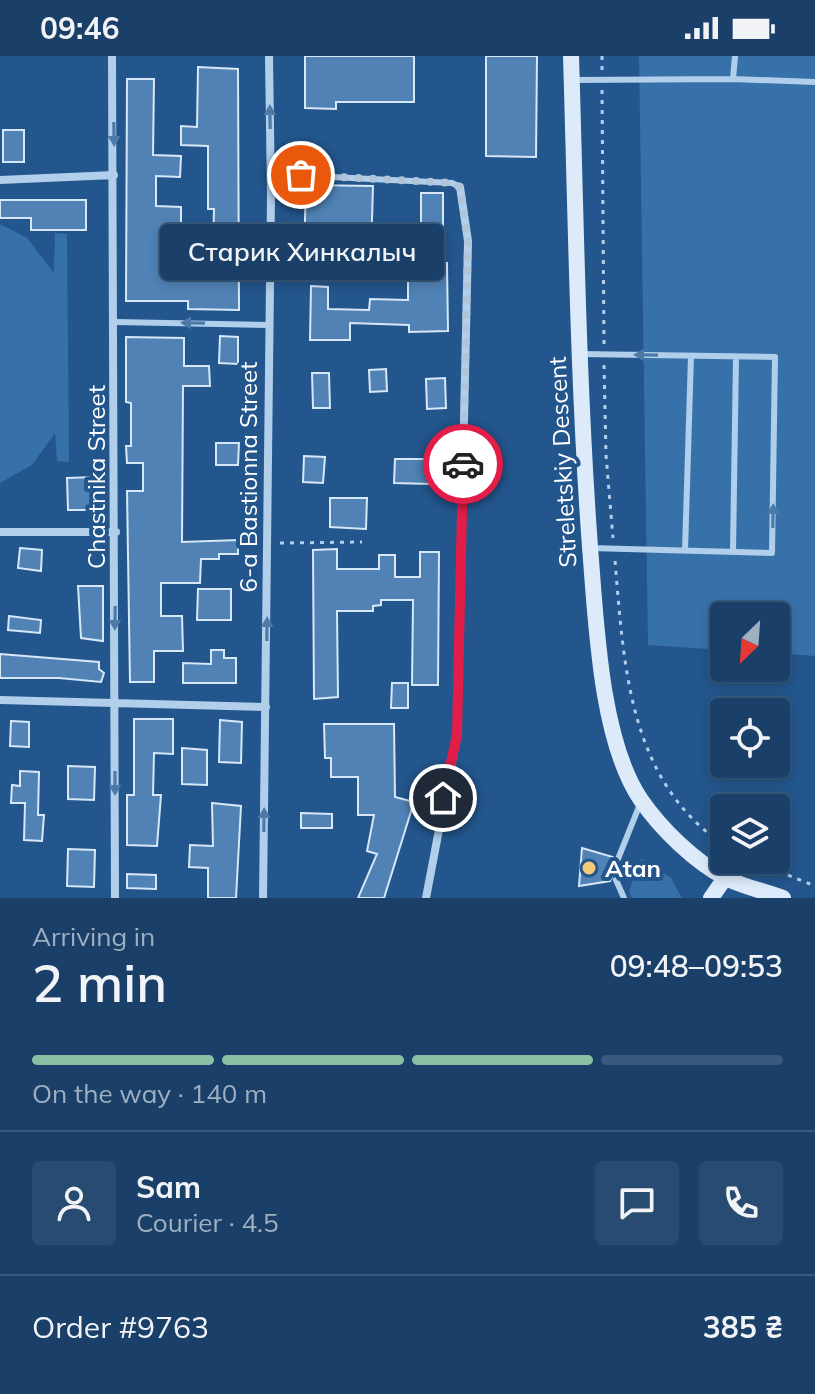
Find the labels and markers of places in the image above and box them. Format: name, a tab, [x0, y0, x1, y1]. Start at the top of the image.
pin	[267, 141, 335, 209]
callout: Старик Хинкалыч	[159, 223, 443, 279]
pin	[409, 764, 477, 832]
place label: Atan	[605, 853, 661, 883]
marker: Atan	[580, 859, 598, 877]

